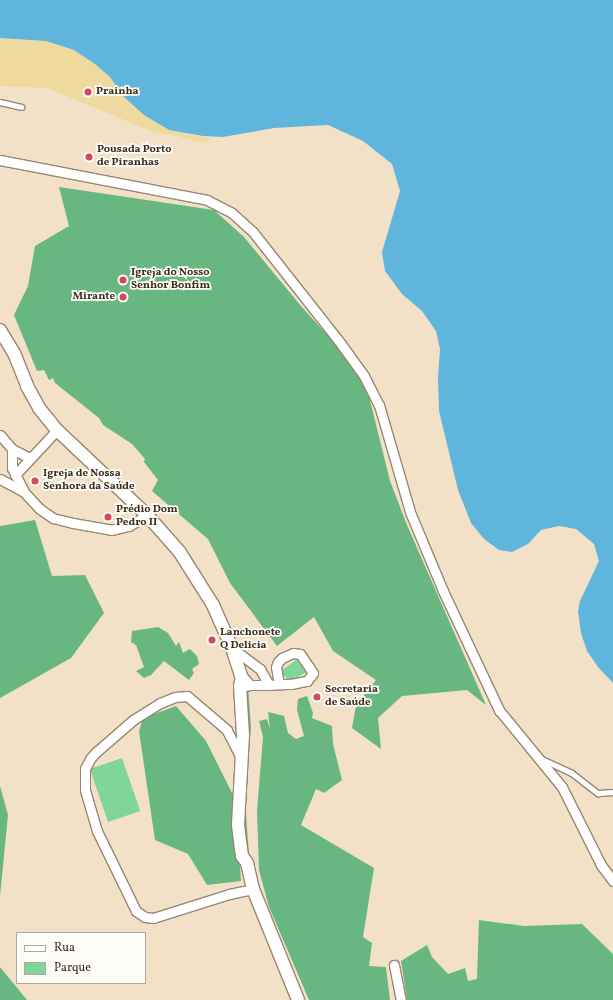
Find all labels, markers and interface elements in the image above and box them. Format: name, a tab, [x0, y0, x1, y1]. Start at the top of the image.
place label: Prainha	[96, 85, 139, 99]
marker: Prainha	[83, 87, 93, 97]
place label: Pousada Porto de Piranhas	[97, 144, 171, 170]
marker: Pousada Porto de Piranhas	[84, 152, 94, 162]
place label: Igreja do Nosso Senhor Bonfim	[131, 267, 210, 293]
marker: Igreja do Nosso Senhor Bonfim	[118, 275, 128, 285]
place label: Mirante	[72, 290, 115, 304]
marker: Mirante	[118, 292, 128, 302]
place label: Igreja de Nossa Senhora da Saúde	[43, 468, 135, 494]
marker: Igreja de Nossa Senhora da Saúde	[30, 476, 40, 486]
place label: Prédio Dom Pedro II	[116, 504, 178, 530]
marker: Prédio Dom Pedro II	[103, 512, 113, 522]
place label: Lanchonete Q Delicia	[220, 627, 280, 653]
marker: Lanchonete Q Delicia	[207, 635, 217, 645]
place label: Secretaria de Saúde	[325, 684, 378, 710]
marker: Secretaria de Saúde	[312, 692, 322, 702]
legend	[16, 932, 146, 984]
text: Rua	[54, 940, 75, 956]
text: Parque	[54, 960, 91, 976]

